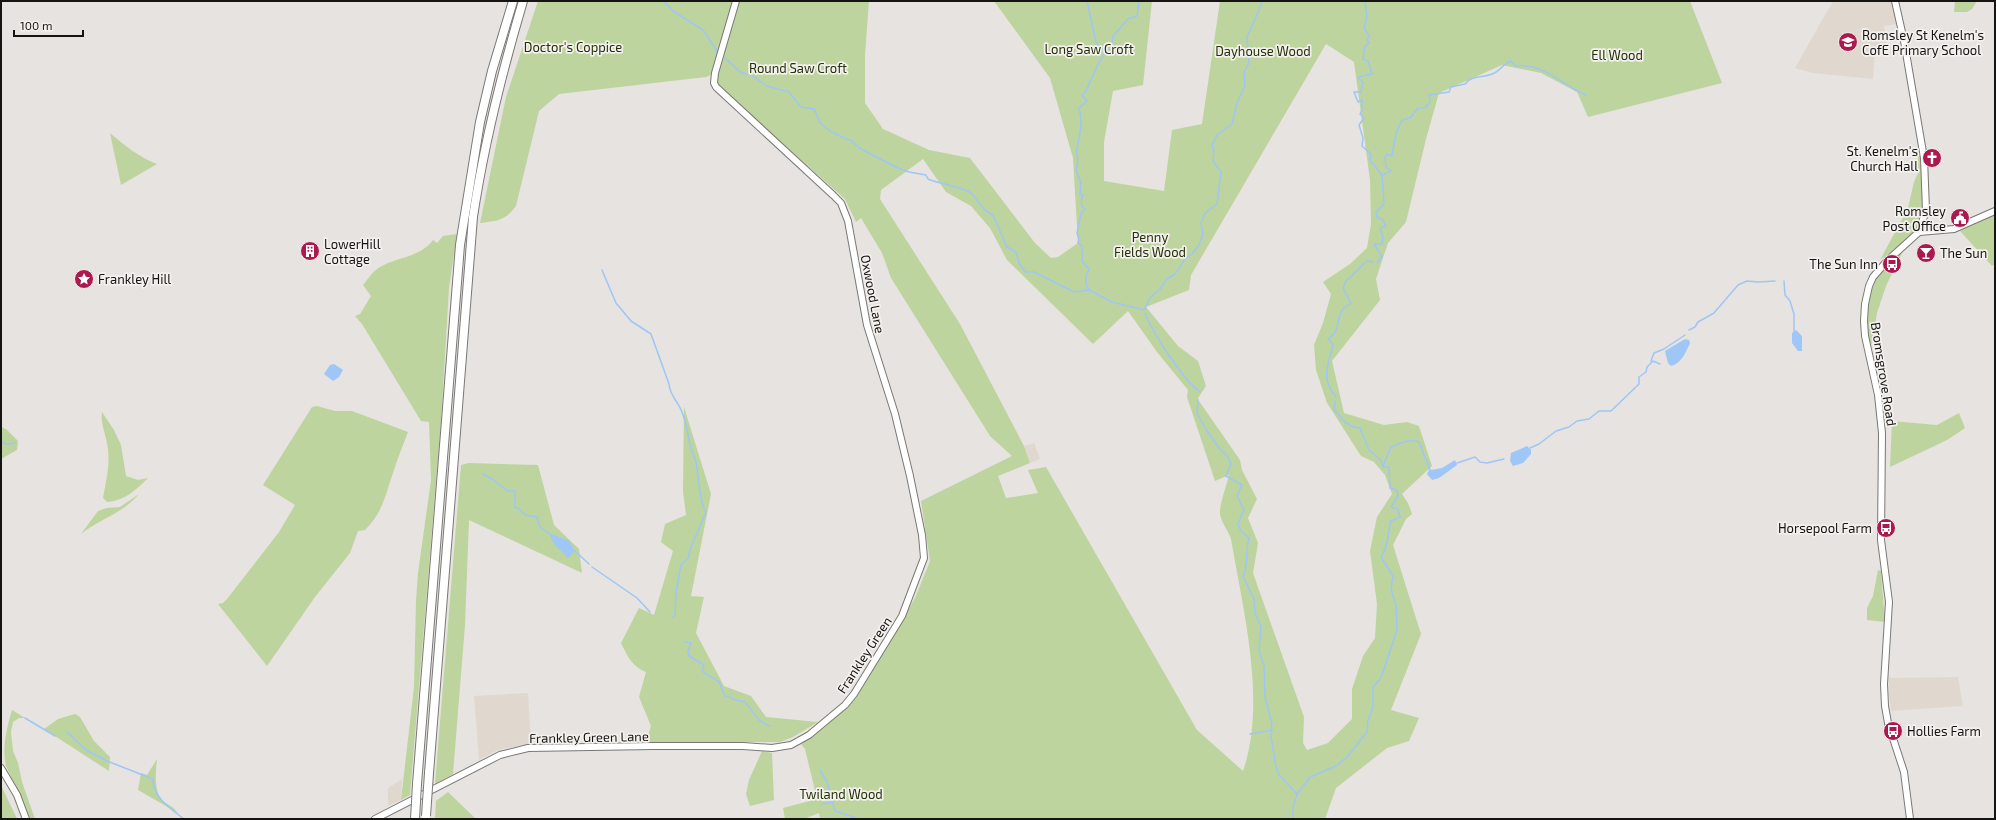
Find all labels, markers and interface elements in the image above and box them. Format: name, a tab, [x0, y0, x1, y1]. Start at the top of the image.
scale bar	[14, 12, 83, 38]
text: 100 m	[20, 18, 52, 32]
place label: Romsley St Kenelm's CofE Primary School	[1862, 27, 1984, 58]
school or university icon: Romsley St Kenelm's CofE Primary School	[1837, 31, 1859, 53]
park label: Doctor's Coppice	[524, 39, 622, 55]
park label: Long Saw Croft	[1044, 41, 1134, 57]
park label: Dayhouse Wood	[1215, 43, 1311, 59]
park label: Ell Wood	[1591, 47, 1643, 63]
park label: Round Saw Croft	[749, 60, 847, 76]
place label: St. Kenelm's Church Hall	[1846, 143, 1918, 174]
church icon: St. Kenelm's Church Hall	[1921, 147, 1943, 169]
place label: Romsley Post Office	[1883, 203, 1946, 234]
public building icon: Romsley Post Office	[1949, 207, 1971, 229]
park label: Penny Fields Wood	[1114, 229, 1186, 260]
place label: LowerHill Cottage	[324, 236, 381, 267]
building icon: LowerHill Cottage	[299, 240, 321, 262]
bar icon: The Sun	[1915, 242, 1937, 264]
place label: The Sun	[1940, 245, 1987, 261]
street label: Oxwood Lane	[858, 253, 888, 335]
bus stop icon: The Sun Inn	[1881, 253, 1903, 275]
place label: The Sun Inn	[1809, 256, 1878, 272]
place icon: Frankley Hill	[73, 268, 95, 290]
place label: Frankley Hill	[98, 271, 171, 287]
street label: Bromsgrove Road	[1868, 321, 1900, 427]
bus stop icon: Horsepool Farm	[1875, 517, 1897, 539]
place label: Horsepool Farm	[1778, 520, 1872, 536]
street label: Frankley Green	[833, 614, 895, 696]
bus stop icon: Hollies Farm	[1882, 720, 1904, 742]
place label: Hollies Farm	[1907, 723, 1981, 739]
street label: Frankley Green Lane	[529, 728, 649, 746]
park label: Twiland Wood	[799, 786, 883, 802]

